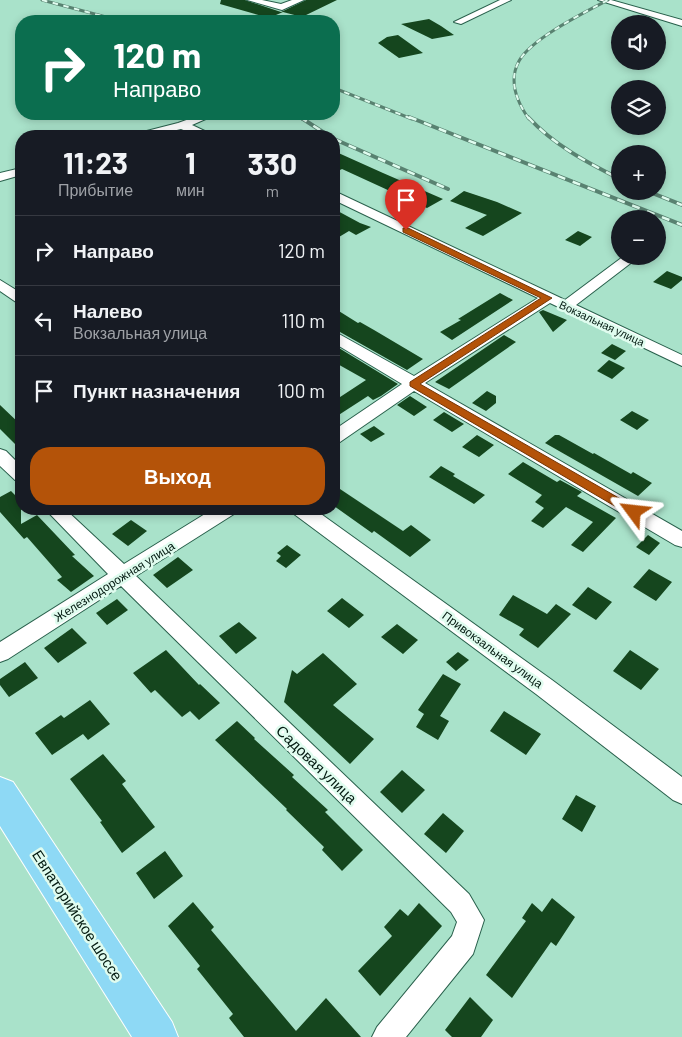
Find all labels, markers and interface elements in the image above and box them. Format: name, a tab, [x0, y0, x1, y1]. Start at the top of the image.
map controls	[611, 15, 666, 265]
button: sound	[611, 15, 666, 70]
text: 120 m	[113, 33, 201, 75]
icon: right	[30, 35, 95, 100]
text: Направо	[113, 75, 201, 101]
button: layers	[611, 80, 666, 135]
text: 11:23	[63, 144, 128, 180]
text: 1	[185, 144, 196, 180]
text: 330	[248, 145, 297, 181]
button: +	[611, 145, 666, 200]
pin	[385, 179, 427, 230]
text: Прибытие	[58, 180, 133, 199]
text: мин	[176, 180, 205, 199]
text: m	[266, 181, 279, 200]
icon: arrive	[392, 186, 420, 214]
button: −	[611, 210, 666, 265]
icon: right	[30, 237, 58, 265]
text: Направо	[73, 239, 154, 262]
text: 120 m	[278, 239, 325, 262]
street label: Вокзальная улица	[557, 298, 647, 349]
text: Налево	[73, 299, 143, 322]
icon: left	[30, 307, 58, 335]
text: 110 m	[281, 309, 325, 332]
text: Вокзальная улица	[73, 323, 207, 342]
icon: arrive	[30, 377, 58, 405]
text: Пункт назначения	[73, 379, 240, 402]
text: 100 m	[277, 379, 325, 402]
button: Выход	[30, 447, 325, 505]
position arrow	[607, 485, 659, 537]
street label: Железнодорожная улица	[51, 538, 178, 625]
street label: Привокзальная улица	[439, 608, 546, 691]
street label: Садовая улица	[273, 721, 361, 807]
street label: Евпаторийское шоссе	[29, 846, 127, 984]

